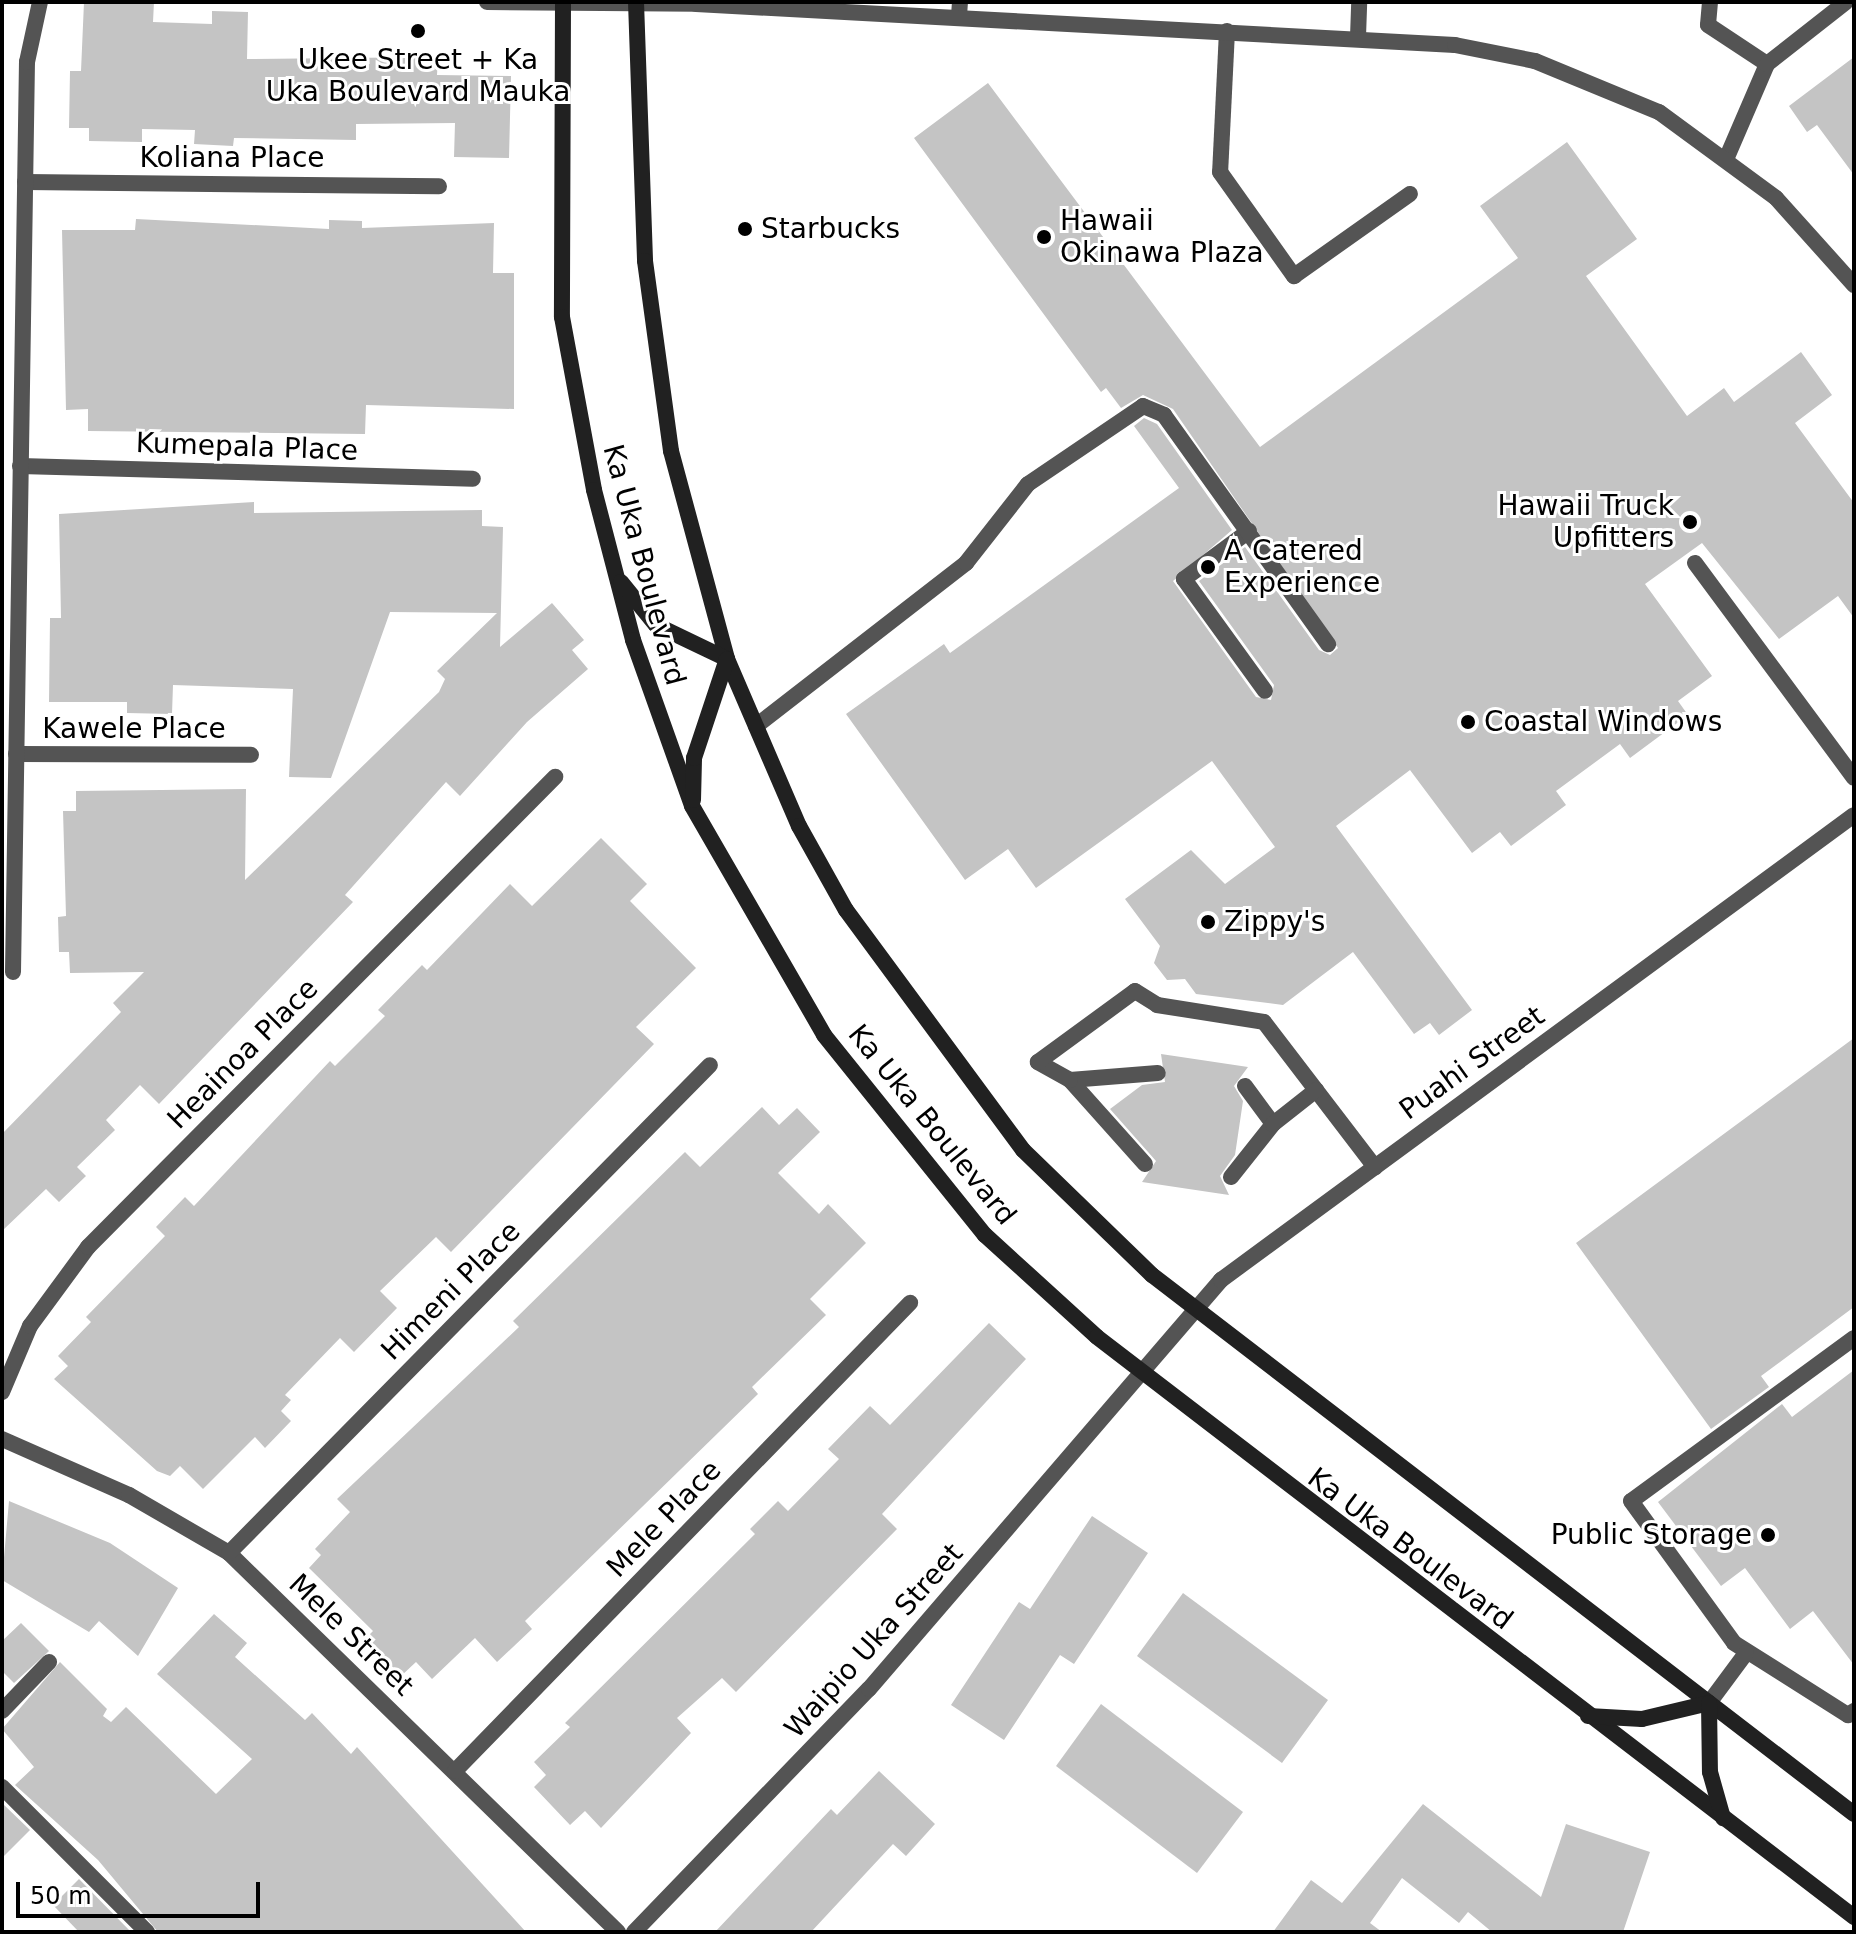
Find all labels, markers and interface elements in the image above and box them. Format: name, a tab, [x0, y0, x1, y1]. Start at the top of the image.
marker: Ukee Street + Ka Uka Boulevard Mauka	[409, 22, 427, 40]
place label: Ukee Street + Ka Uka Boulevard Mauka	[266, 43, 570, 109]
street label: Koliana Place	[139, 141, 325, 175]
place label: Hawaii Okinawa Plaza	[1060, 204, 1264, 270]
place label: Starbucks	[761, 212, 900, 246]
marker: Starbucks	[736, 220, 754, 238]
marker: Hawaii Okinawa Plaza	[1035, 228, 1053, 246]
street label: Kumepala Place	[135, 426, 359, 468]
street label: Ka Uka Boulevard	[596, 441, 692, 689]
place label: Hawaii Truck Upfitters	[1497, 489, 1674, 555]
marker: Hawaii Truck Upfitters	[1681, 513, 1699, 531]
place label: A Catered Experience	[1224, 534, 1380, 600]
marker: A Catered Experience	[1199, 558, 1217, 576]
place label: Coastal Windows	[1484, 705, 1722, 739]
street label: Kawele Place	[42, 712, 226, 746]
marker: Coastal Windows	[1459, 713, 1477, 731]
place label: Zippy's	[1224, 905, 1325, 939]
marker: Zippy's	[1199, 913, 1217, 931]
street label: Heainoa Place	[161, 972, 325, 1136]
street label: Puahi Street	[1393, 999, 1551, 1127]
street label: Ka Uka Boulevard	[841, 1018, 1023, 1232]
street label: Himeni Place	[375, 1215, 527, 1367]
street label: Mele Place	[600, 1453, 728, 1585]
street label: Ka Uka Boulevard	[1301, 1461, 1519, 1637]
place label: Public Storage	[1551, 1518, 1752, 1552]
marker: Public Storage	[1759, 1526, 1777, 1544]
street label: Waipio Uka Street	[778, 1537, 970, 1745]
street label: Mele Street	[282, 1567, 420, 1703]
scale bar	[20, 1866, 264, 1916]
text: 50 m	[30, 1882, 92, 1910]

